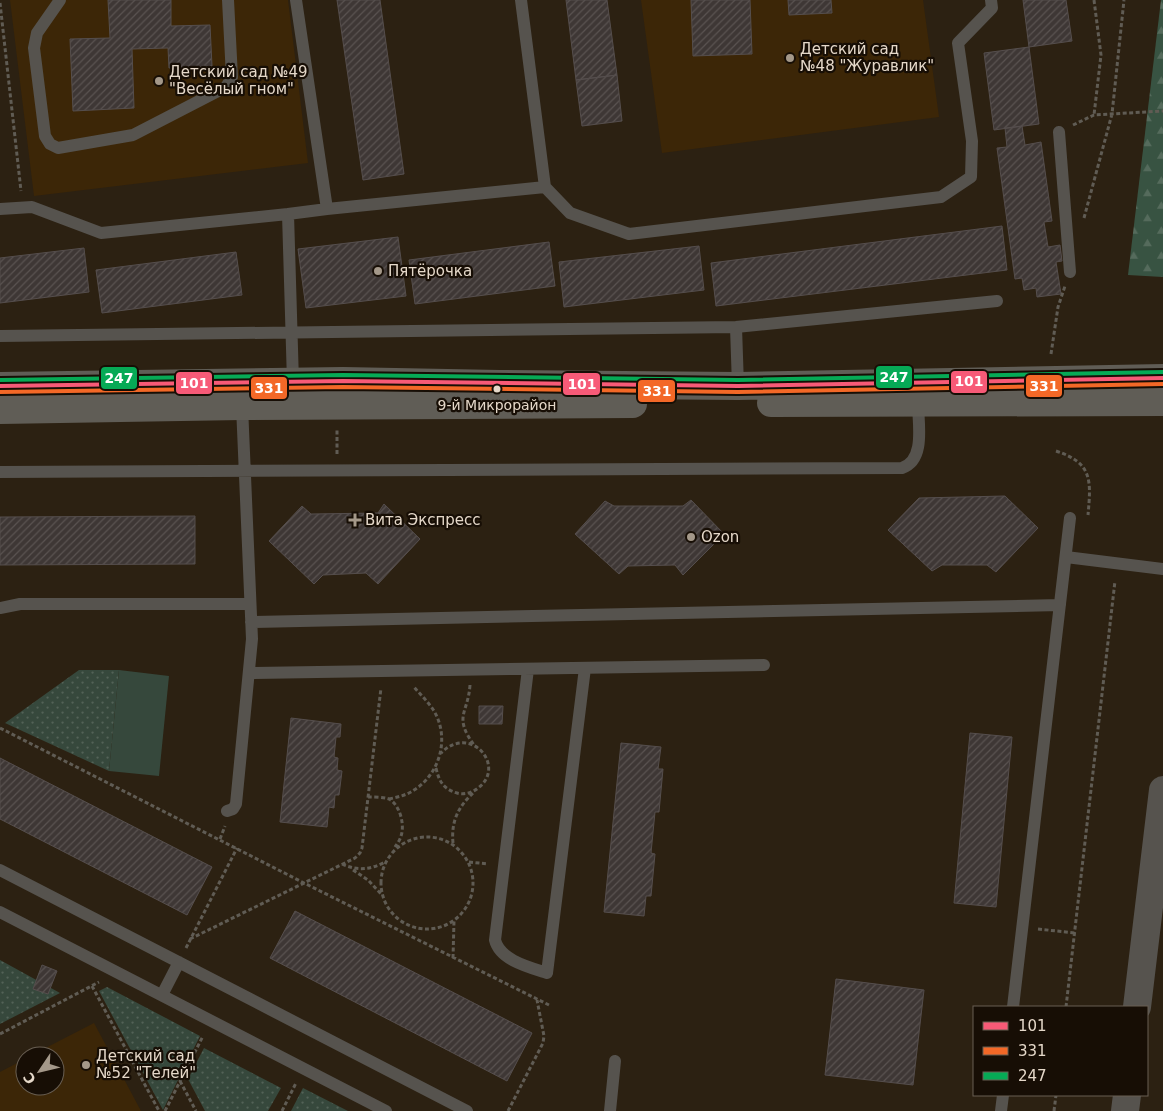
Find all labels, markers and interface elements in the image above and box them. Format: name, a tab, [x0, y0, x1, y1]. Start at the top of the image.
place label: Детский сад №48 "Журавлик"	[800, 40, 934, 75]
marker: Детский сад №48 "Журавлик"	[784, 52, 796, 64]
place label: Детский сад №49 "Весёлый гном"	[169, 63, 308, 98]
marker: Детский сад №49 "Весёлый гном"	[153, 75, 165, 87]
place label: Пятёрочка	[388, 262, 472, 280]
marker: Пятёрочка	[372, 265, 384, 277]
line badge: 247	[875, 365, 913, 389]
line badge: 247	[100, 366, 138, 390]
text: 247	[879, 369, 909, 385]
text: 247	[104, 370, 134, 386]
line badge: 101	[950, 370, 988, 394]
line badge: 101	[175, 371, 213, 395]
line badge: 101	[562, 372, 601, 396]
text: 101	[954, 373, 984, 389]
line badge: 331	[1025, 374, 1063, 398]
text: 101	[179, 375, 209, 391]
line badge: 331	[250, 376, 288, 400]
text: 101	[567, 376, 597, 392]
text: 331	[1029, 378, 1059, 394]
line badge: 331	[637, 379, 676, 403]
text: 331	[254, 380, 284, 396]
text: 331	[642, 383, 672, 399]
marker: 9-й Микрорайон	[492, 384, 502, 394]
place label: 9-й Микрорайон	[438, 397, 556, 413]
place label: Вита Экспресс	[365, 511, 481, 529]
marker: Вита Экспресс	[349, 514, 361, 526]
place label: Ozon	[701, 528, 739, 546]
marker: Ozon	[685, 531, 697, 543]
legend	[973, 1006, 1148, 1096]
text: 101	[1018, 1017, 1047, 1035]
text: 331	[1018, 1042, 1047, 1060]
north arrow	[15, 1046, 65, 1096]
place label: Детский сад №52 "Телей"	[96, 1047, 196, 1082]
marker: Детский сад №52 "Телей"	[80, 1059, 92, 1071]
text: 247	[1018, 1067, 1047, 1085]
text: С	[20, 1070, 39, 1087]

